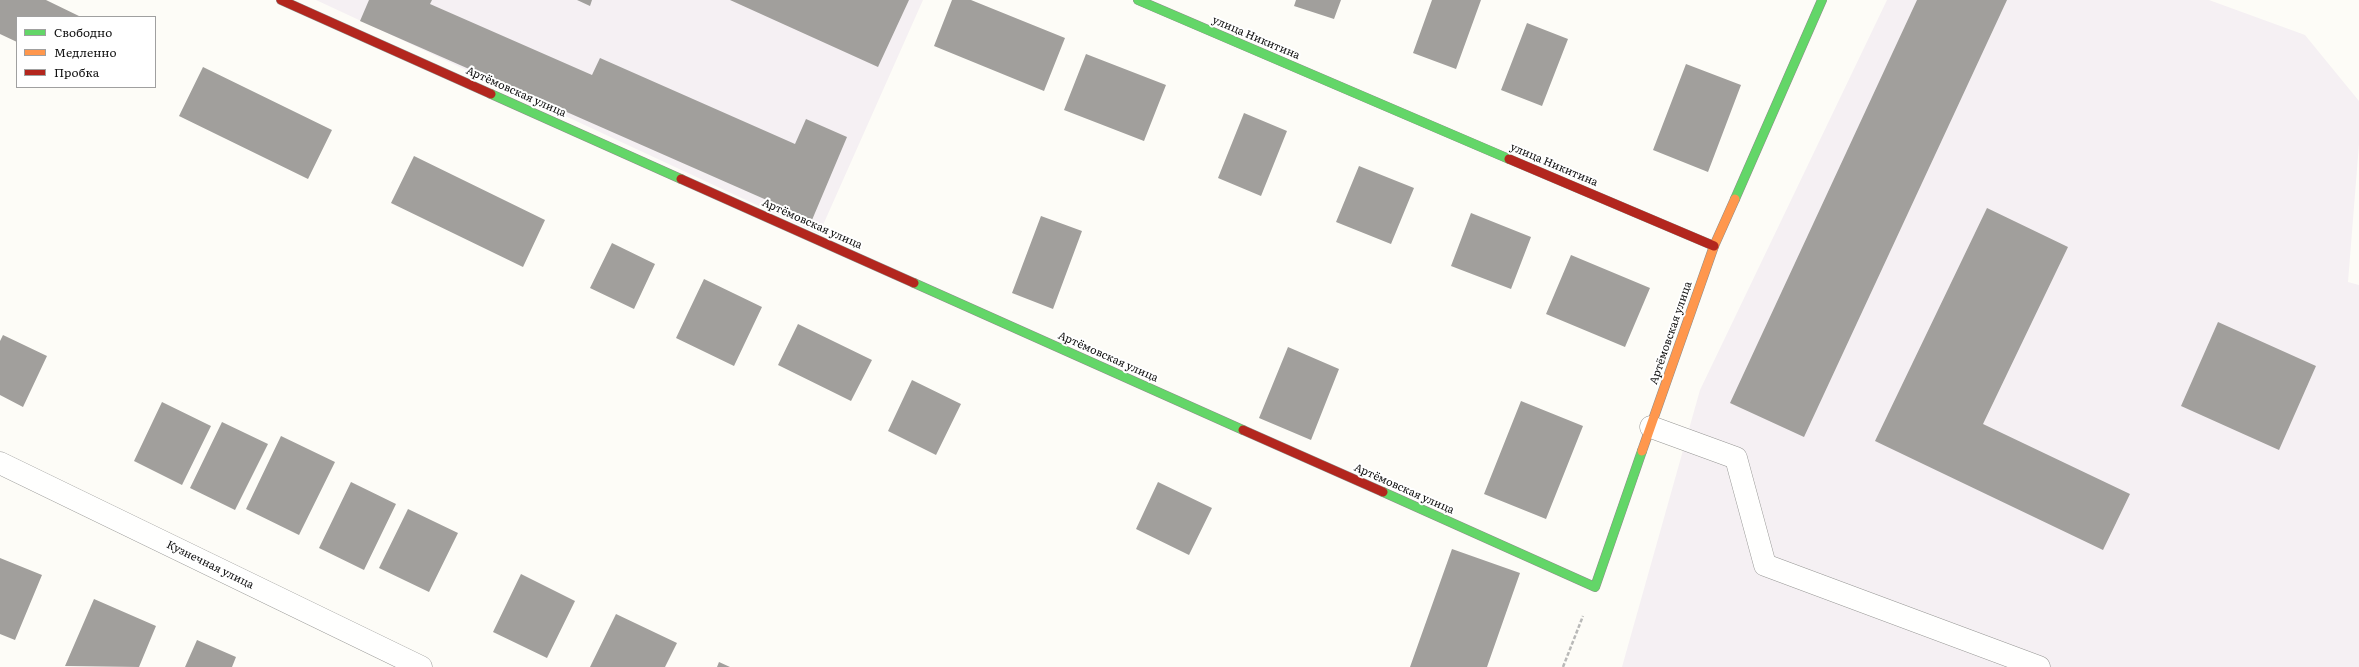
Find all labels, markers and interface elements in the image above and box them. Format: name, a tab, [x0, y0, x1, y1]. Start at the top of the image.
street label: улица Никитина	[1210, 14, 1302, 62]
legend	[16, 16, 156, 88]
text: Свободно	[54, 23, 112, 41]
text: Медленно	[54, 43, 117, 61]
text: Пробка	[54, 63, 99, 81]
street label: Артёмовская улица	[464, 64, 568, 120]
street label: улица Никитина	[1508, 141, 1600, 189]
street label: Артёмовская улица	[760, 196, 864, 252]
street label: Артёмовская улица	[1647, 280, 1695, 386]
street label: Артёмовская улица	[1056, 329, 1160, 385]
street label: Артёмовская улица	[1352, 461, 1456, 517]
street label: Кузнечная улица	[164, 538, 256, 592]

